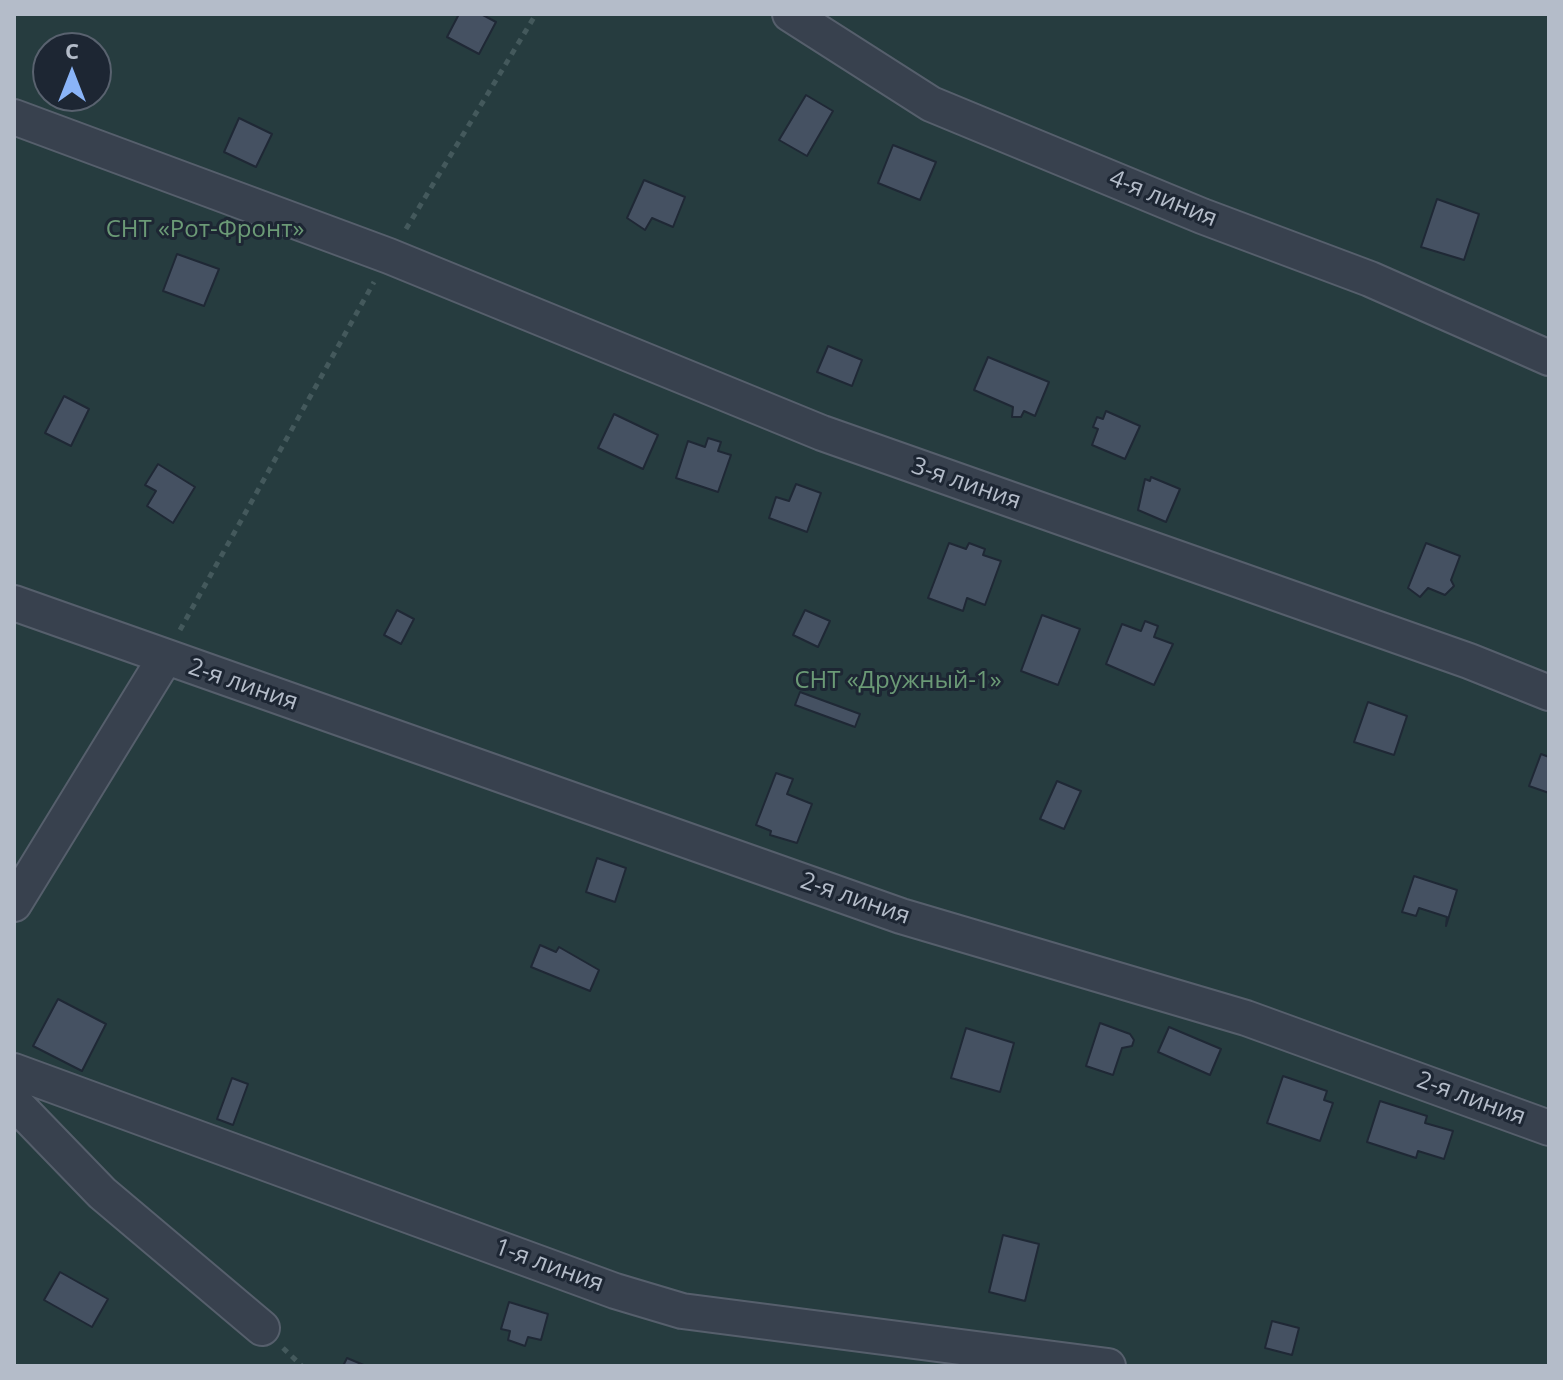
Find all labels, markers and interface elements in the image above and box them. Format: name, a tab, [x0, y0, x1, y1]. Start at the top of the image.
north arrow	[32, 32, 112, 112]
text: С	[65, 35, 79, 65]
street label: 4-я линия	[1105, 164, 1221, 234]
park label: СНТ «Рот-Фронт»	[106, 216, 304, 244]
street label: 3-я линия	[908, 452, 1024, 516]
street label: 2-я линия	[185, 653, 301, 717]
park label: СНТ «Дружный-1»	[794, 667, 1002, 695]
street label: 2-я линия	[797, 867, 913, 931]
street label: 2-я линия	[1413, 1066, 1529, 1132]
street label: 1-я линия	[491, 1233, 607, 1299]

